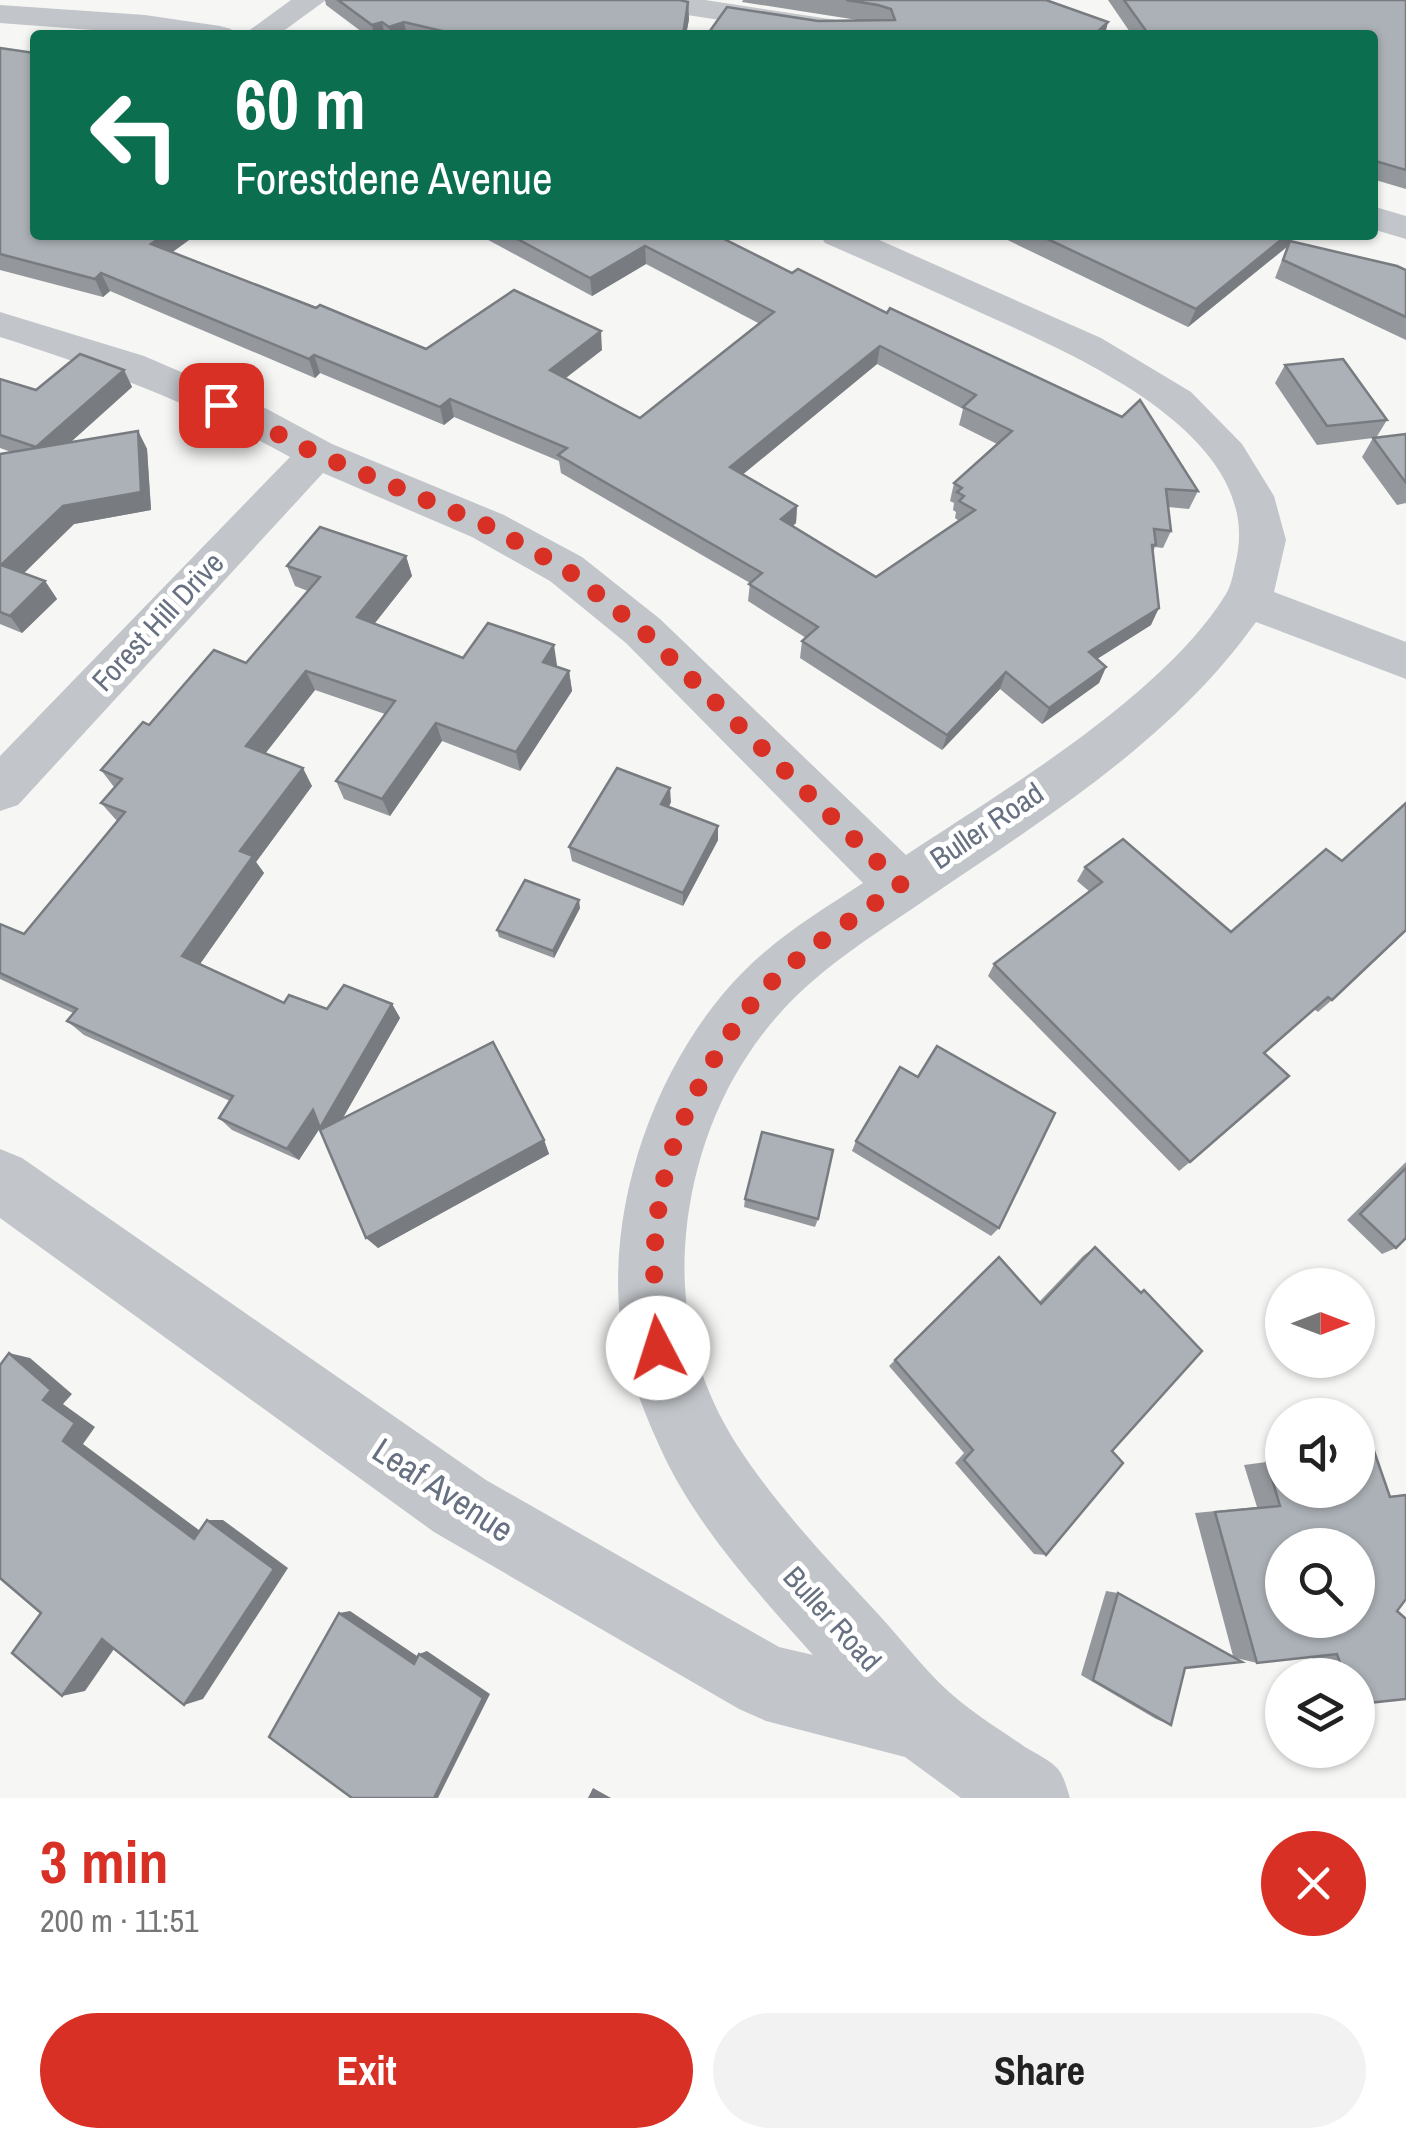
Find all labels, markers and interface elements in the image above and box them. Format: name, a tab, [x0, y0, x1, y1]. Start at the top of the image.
text: 60 m	[235, 57, 366, 151]
icon: left	[70, 70, 200, 200]
text: Forestdene Avenue	[235, 147, 553, 208]
pin	[179, 363, 264, 448]
icon: arrive	[194, 378, 249, 433]
street label: Forest Hill Drive	[82, 543, 232, 699]
street label: Buller Road	[922, 773, 1051, 878]
north arrow	[1265, 1268, 1375, 1378]
map controls	[1265, 1268, 1375, 1768]
position arrow	[606, 1296, 710, 1400]
button: sound	[1265, 1398, 1375, 1508]
street label: Leaf Avenue	[364, 1427, 523, 1553]
button: search	[1265, 1528, 1375, 1638]
street label: Buller Road	[775, 1557, 891, 1679]
button: layers	[1265, 1658, 1375, 1768]
text: 3 min	[40, 1821, 169, 1902]
button: close	[1261, 1831, 1366, 1936]
text: 200 m · 11:51	[40, 1899, 199, 1942]
button: Exit	[40, 2013, 693, 2128]
button: Share	[713, 2013, 1366, 2128]

